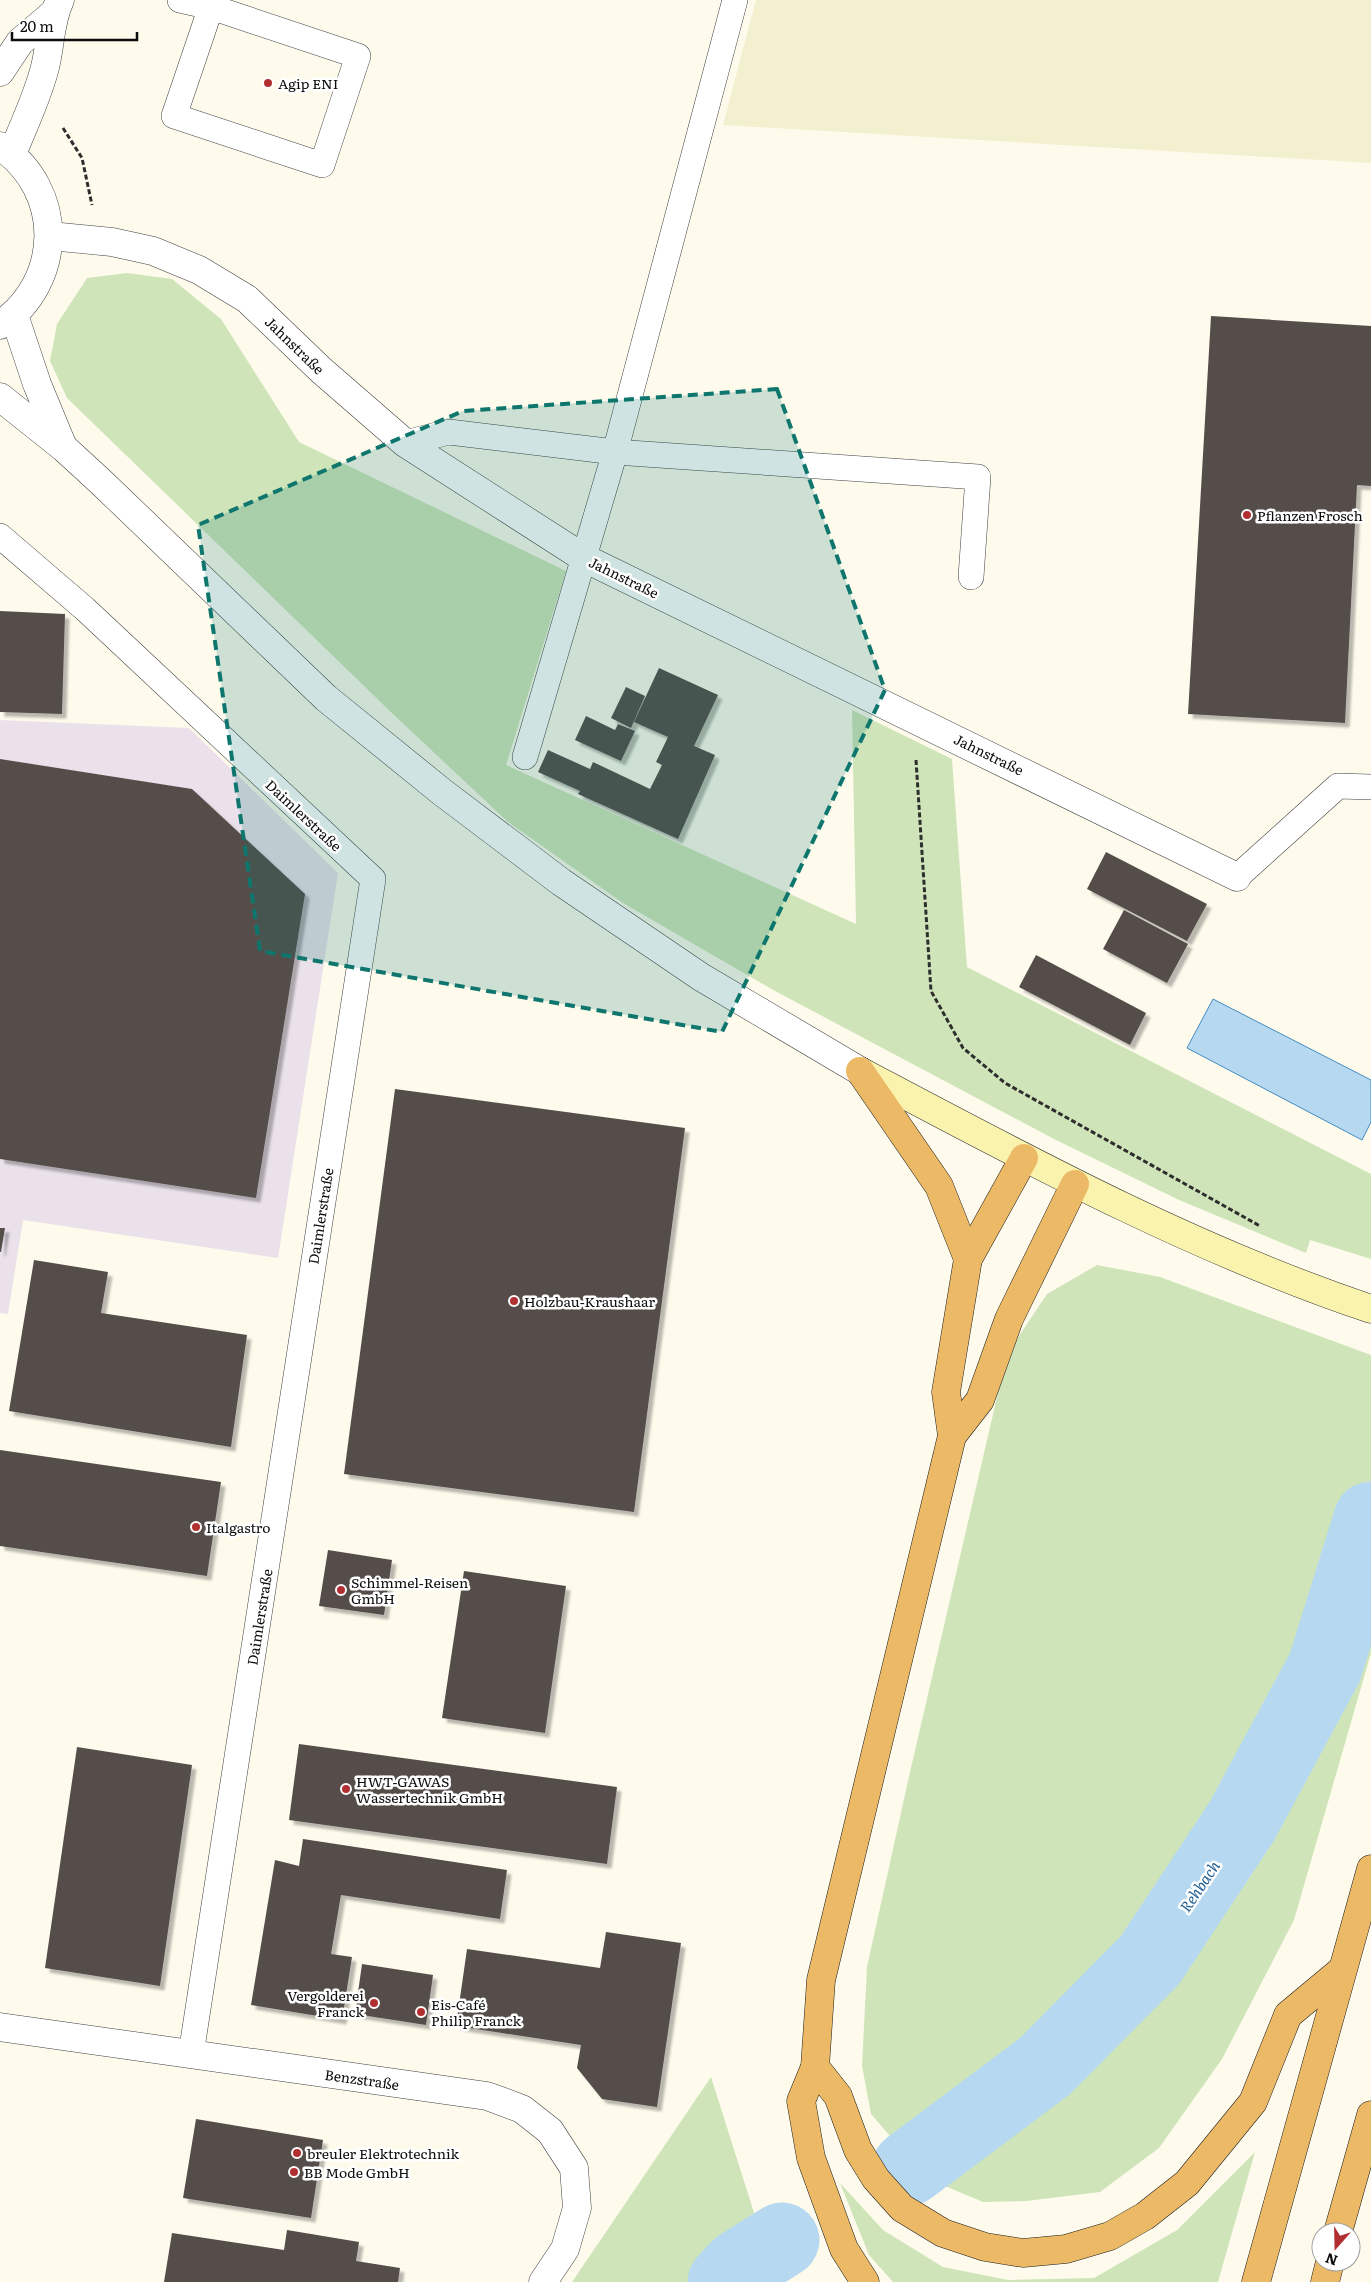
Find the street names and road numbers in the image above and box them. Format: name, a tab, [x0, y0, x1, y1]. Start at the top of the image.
street label: Jahnstraße	[261, 312, 329, 378]
street label: Jahnstraße	[586, 551, 662, 603]
street label: Jahnstraße	[951, 728, 1027, 780]
street label: Daimlerstraße	[262, 775, 346, 855]
street label: Daimlerstraße	[303, 1166, 337, 1266]
street label: Daimlerstraße	[242, 1567, 276, 1667]
street label: Benzstraße	[324, 2064, 400, 2094]

